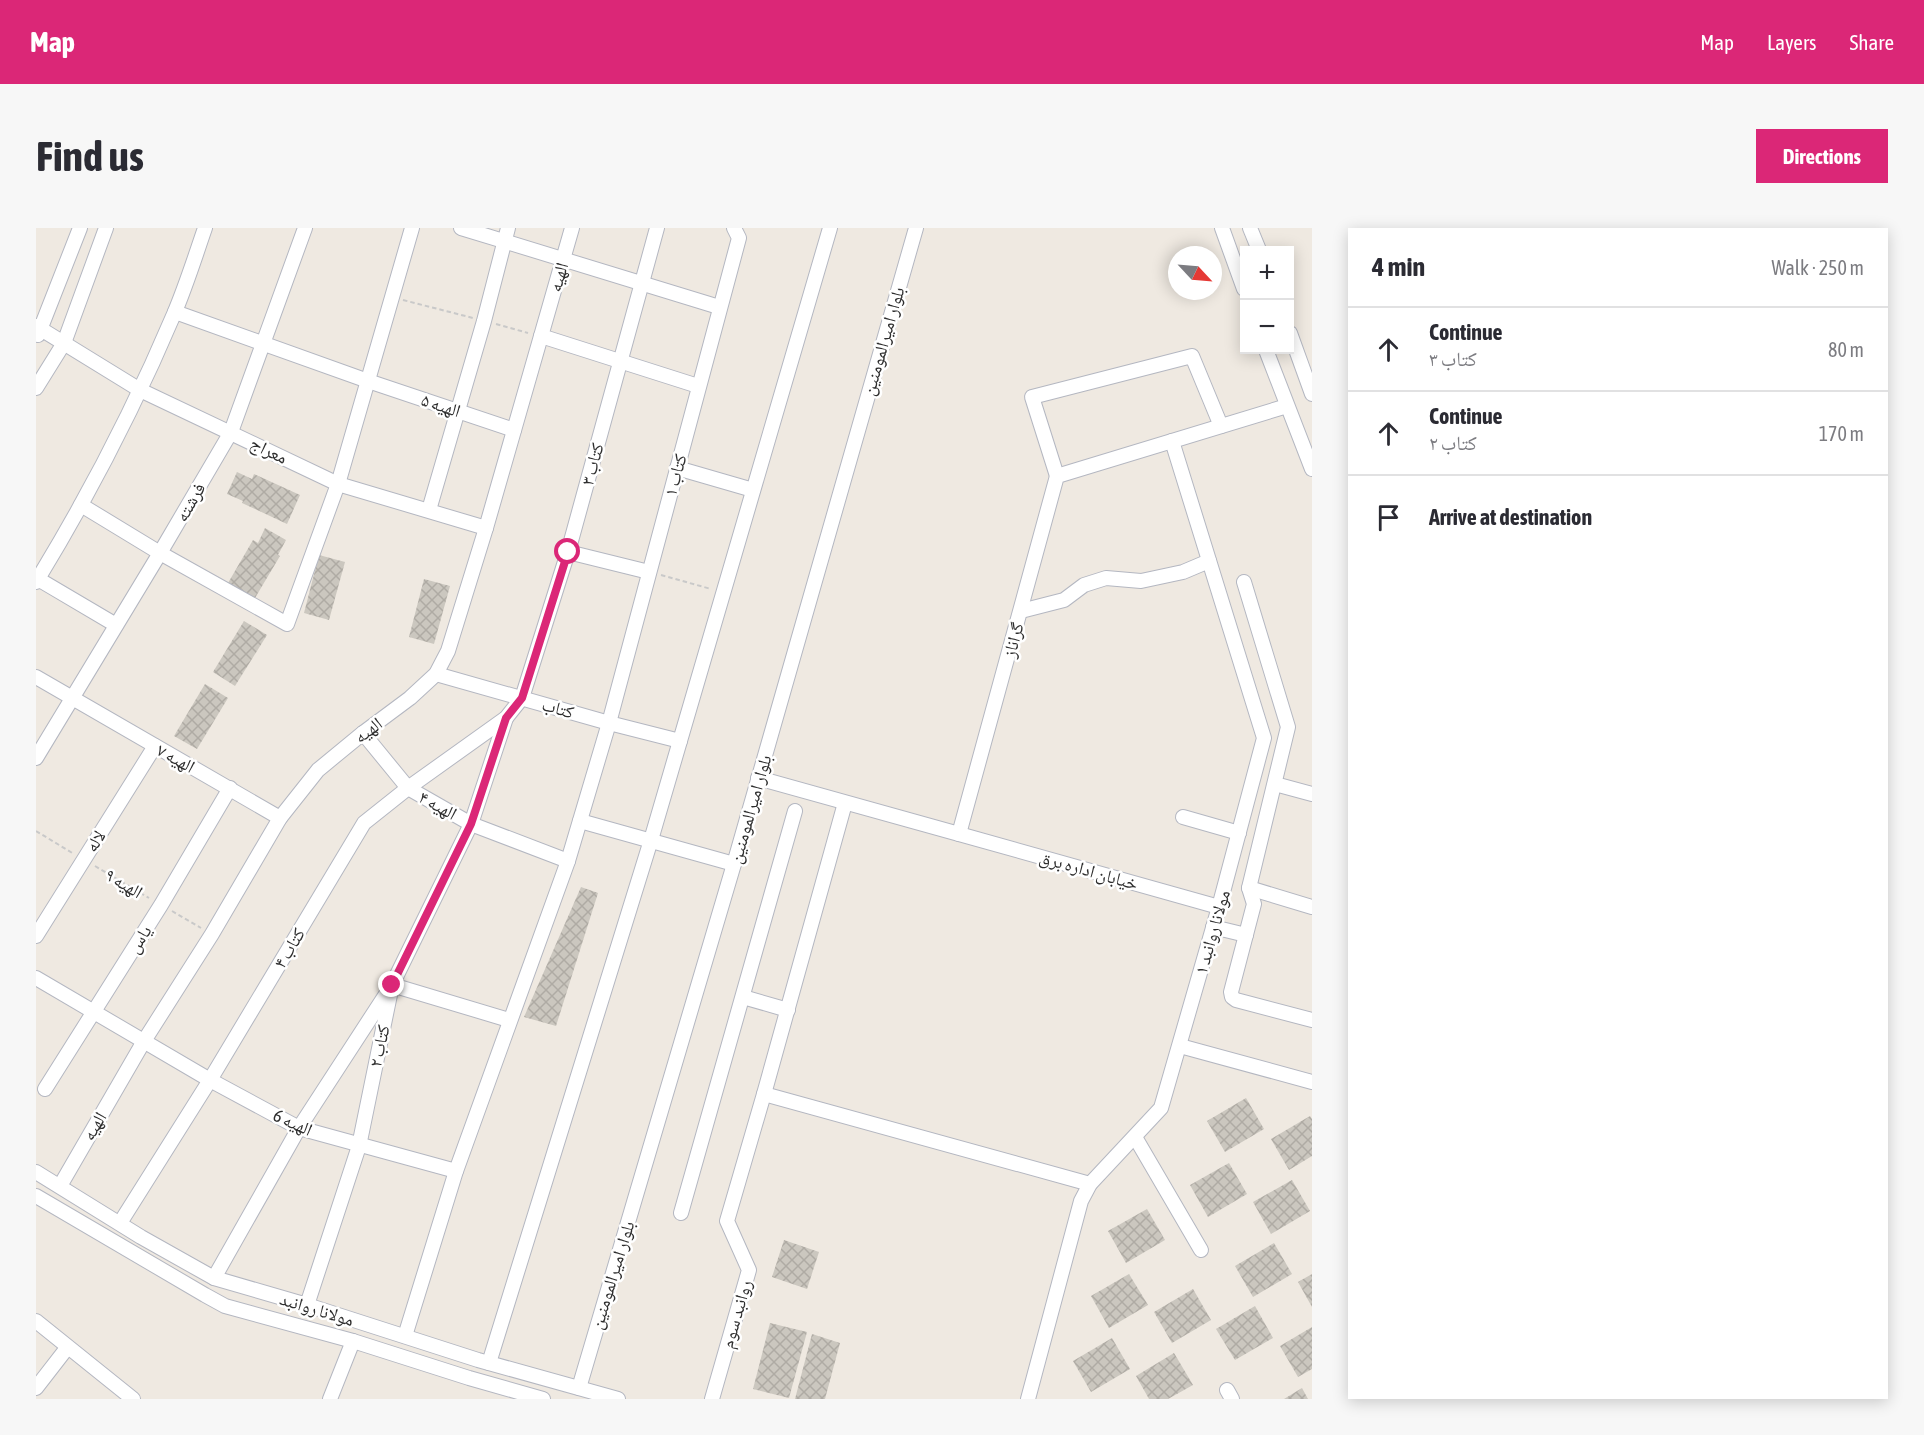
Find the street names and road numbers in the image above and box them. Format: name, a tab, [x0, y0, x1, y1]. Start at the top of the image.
street label: الهیه	[544, 260, 572, 294]
street label: بلوار امیرالمومنین	[857, 284, 910, 398]
street label: الهیه ۵	[419, 389, 463, 421]
street label: معراج	[246, 432, 291, 470]
street label: کتاب ۳	[576, 440, 608, 488]
street label: کتاب ۱	[659, 451, 691, 499]
street label: فرشته	[171, 479, 209, 525]
street label: گراناز	[998, 620, 1028, 661]
street label: کتاب	[539, 693, 577, 723]
street label: الهیه	[350, 713, 386, 748]
street label: الهیه ۷	[153, 739, 199, 777]
street label: بلوار امیرالمومنین	[724, 752, 777, 866]
street label: الهیه ۴	[415, 786, 461, 824]
street label: لاله	[80, 826, 110, 856]
street label: خیابان اداره برق	[1037, 846, 1141, 895]
street label: الهیه ۹	[101, 864, 147, 903]
street label: مولانا روانبد ۱	[1190, 887, 1235, 977]
street label: یاس	[122, 921, 156, 957]
street label: کتاب ۴	[269, 924, 310, 972]
street label: کتاب ۲	[364, 1022, 394, 1069]
street label: الهیه 6	[270, 1104, 316, 1140]
street label: الهیه	[78, 1108, 111, 1144]
street label: بلوار امیرالمومنین	[586, 1218, 639, 1332]
street label: روانبد سوم	[716, 1277, 758, 1351]
street label: مولانا روانبد	[277, 1288, 357, 1331]

